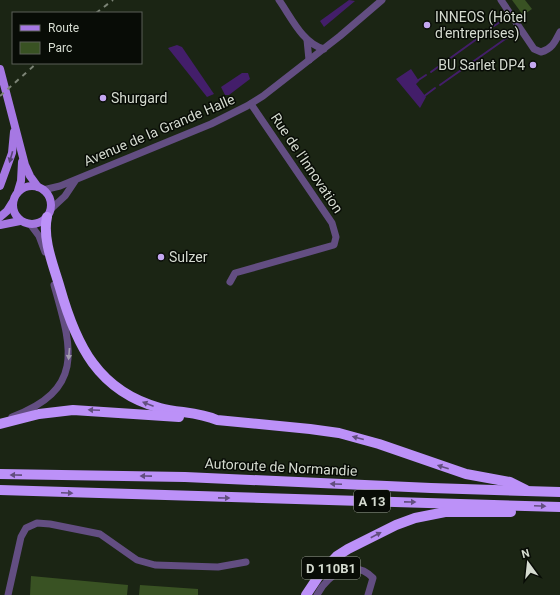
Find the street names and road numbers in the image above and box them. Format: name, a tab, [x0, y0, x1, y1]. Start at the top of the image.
street label: Avenue de la Grande Halle	[81, 91, 237, 169]
street label: Rue de l'Innovation	[268, 110, 346, 216]
street label: Autoroute de Normandie	[204, 455, 358, 479]
road number: A 13	[354, 490, 390, 512]
road number: D 110B1	[302, 557, 360, 579]

